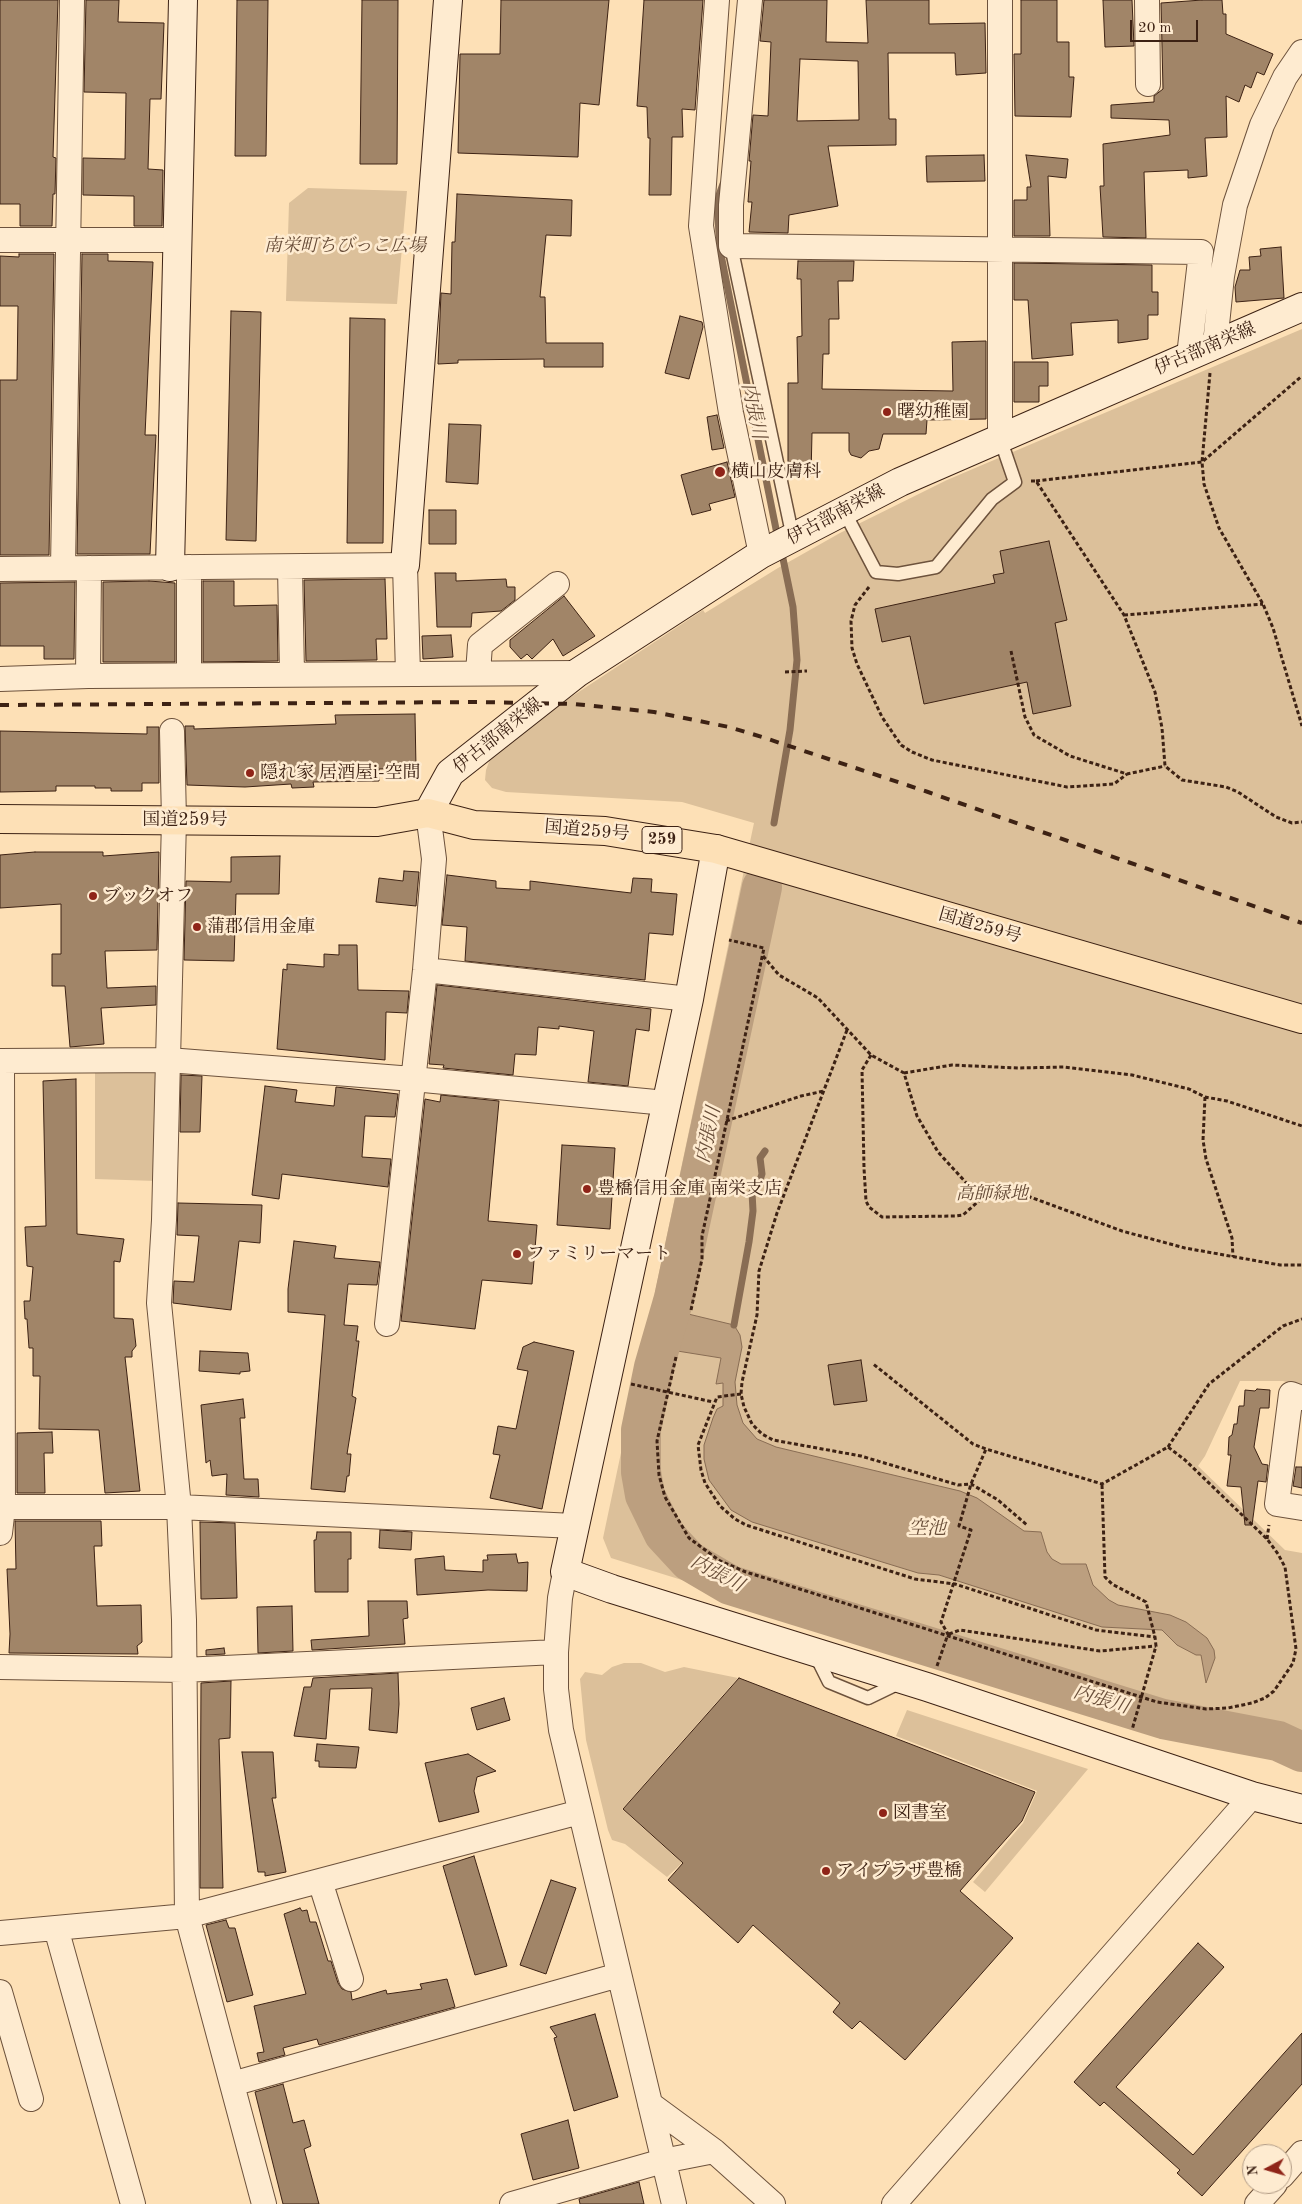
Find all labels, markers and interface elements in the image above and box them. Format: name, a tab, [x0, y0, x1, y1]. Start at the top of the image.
scale bar	[1132, 10, 1200, 42]
text: 20 m	[1138, 21, 1172, 36]
park label: 南栄町ちびっこ広場	[264, 235, 426, 257]
street label: 伊古部南栄線	[1151, 318, 1259, 380]
water label: 内張川	[736, 381, 770, 441]
place label: 曙幼稚園	[897, 401, 969, 423]
marker: 曙幼稚園	[881, 406, 893, 418]
place label: 横山皮膚科	[731, 461, 821, 483]
marker: 横山皮膚科	[713, 465, 727, 479]
street label: 伊古部南栄線	[783, 480, 889, 550]
street label: 伊古部南栄線	[449, 694, 547, 778]
place label: 隠れ家 居酒屋i-空間	[260, 762, 421, 784]
marker: 隠れ家 居酒屋i-空間	[244, 767, 256, 779]
street label: 国道259号	[142, 809, 228, 831]
street label: 国道259号	[544, 817, 630, 845]
road number: 259	[642, 826, 682, 854]
place label: ブックオフ	[103, 885, 193, 907]
marker: ブックオフ	[87, 890, 99, 902]
street label: 国道259号	[936, 904, 1024, 948]
place label: 蒲郡信用金庫	[207, 916, 315, 938]
marker: 蒲郡信用金庫	[191, 921, 203, 933]
water label: 内張川	[692, 1105, 726, 1165]
place label: 豊橋信用金庫 南栄支店	[597, 1178, 782, 1200]
marker: 豊橋信用金庫 南栄支店	[581, 1183, 593, 1195]
park label: 高師緑地	[956, 1183, 1028, 1205]
place label: ファミリーマート	[527, 1243, 671, 1265]
marker: ファミリーマート	[511, 1248, 523, 1260]
water label: 空池	[908, 1518, 946, 1540]
water label: 内張川	[686, 1551, 748, 1597]
water label: 内張川	[1070, 1681, 1132, 1719]
place label: 図書室	[893, 1802, 947, 1824]
marker: 図書室	[877, 1807, 889, 1819]
place label: アイプラザ豊橋	[836, 1860, 962, 1882]
marker: アイプラザ豊橋	[820, 1865, 832, 1877]
north arrow	[1242, 2144, 1292, 2194]
text: N	[1246, 2164, 1261, 2177]

